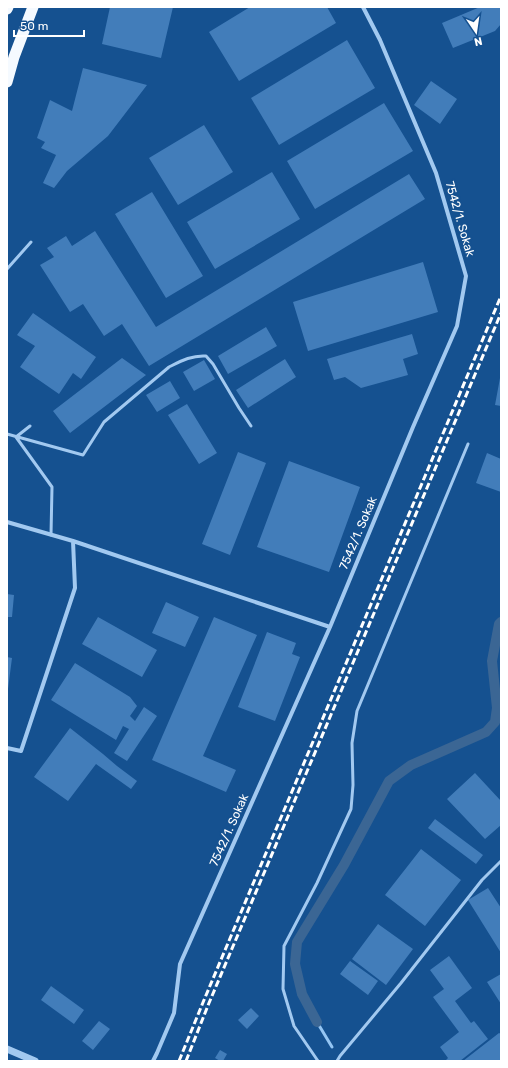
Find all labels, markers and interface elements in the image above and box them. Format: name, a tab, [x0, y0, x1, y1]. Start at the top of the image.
scale bar	[14, 12, 84, 38]
north arrow	[456, 12, 496, 52]
text: 50 m	[20, 19, 48, 33]
text: N	[473, 34, 483, 48]
street label: 7542/1. Sokak	[443, 180, 478, 259]
street label: 7542/1. Sokak	[336, 494, 380, 572]
street label: 7542/1. Sokak	[207, 791, 252, 868]

